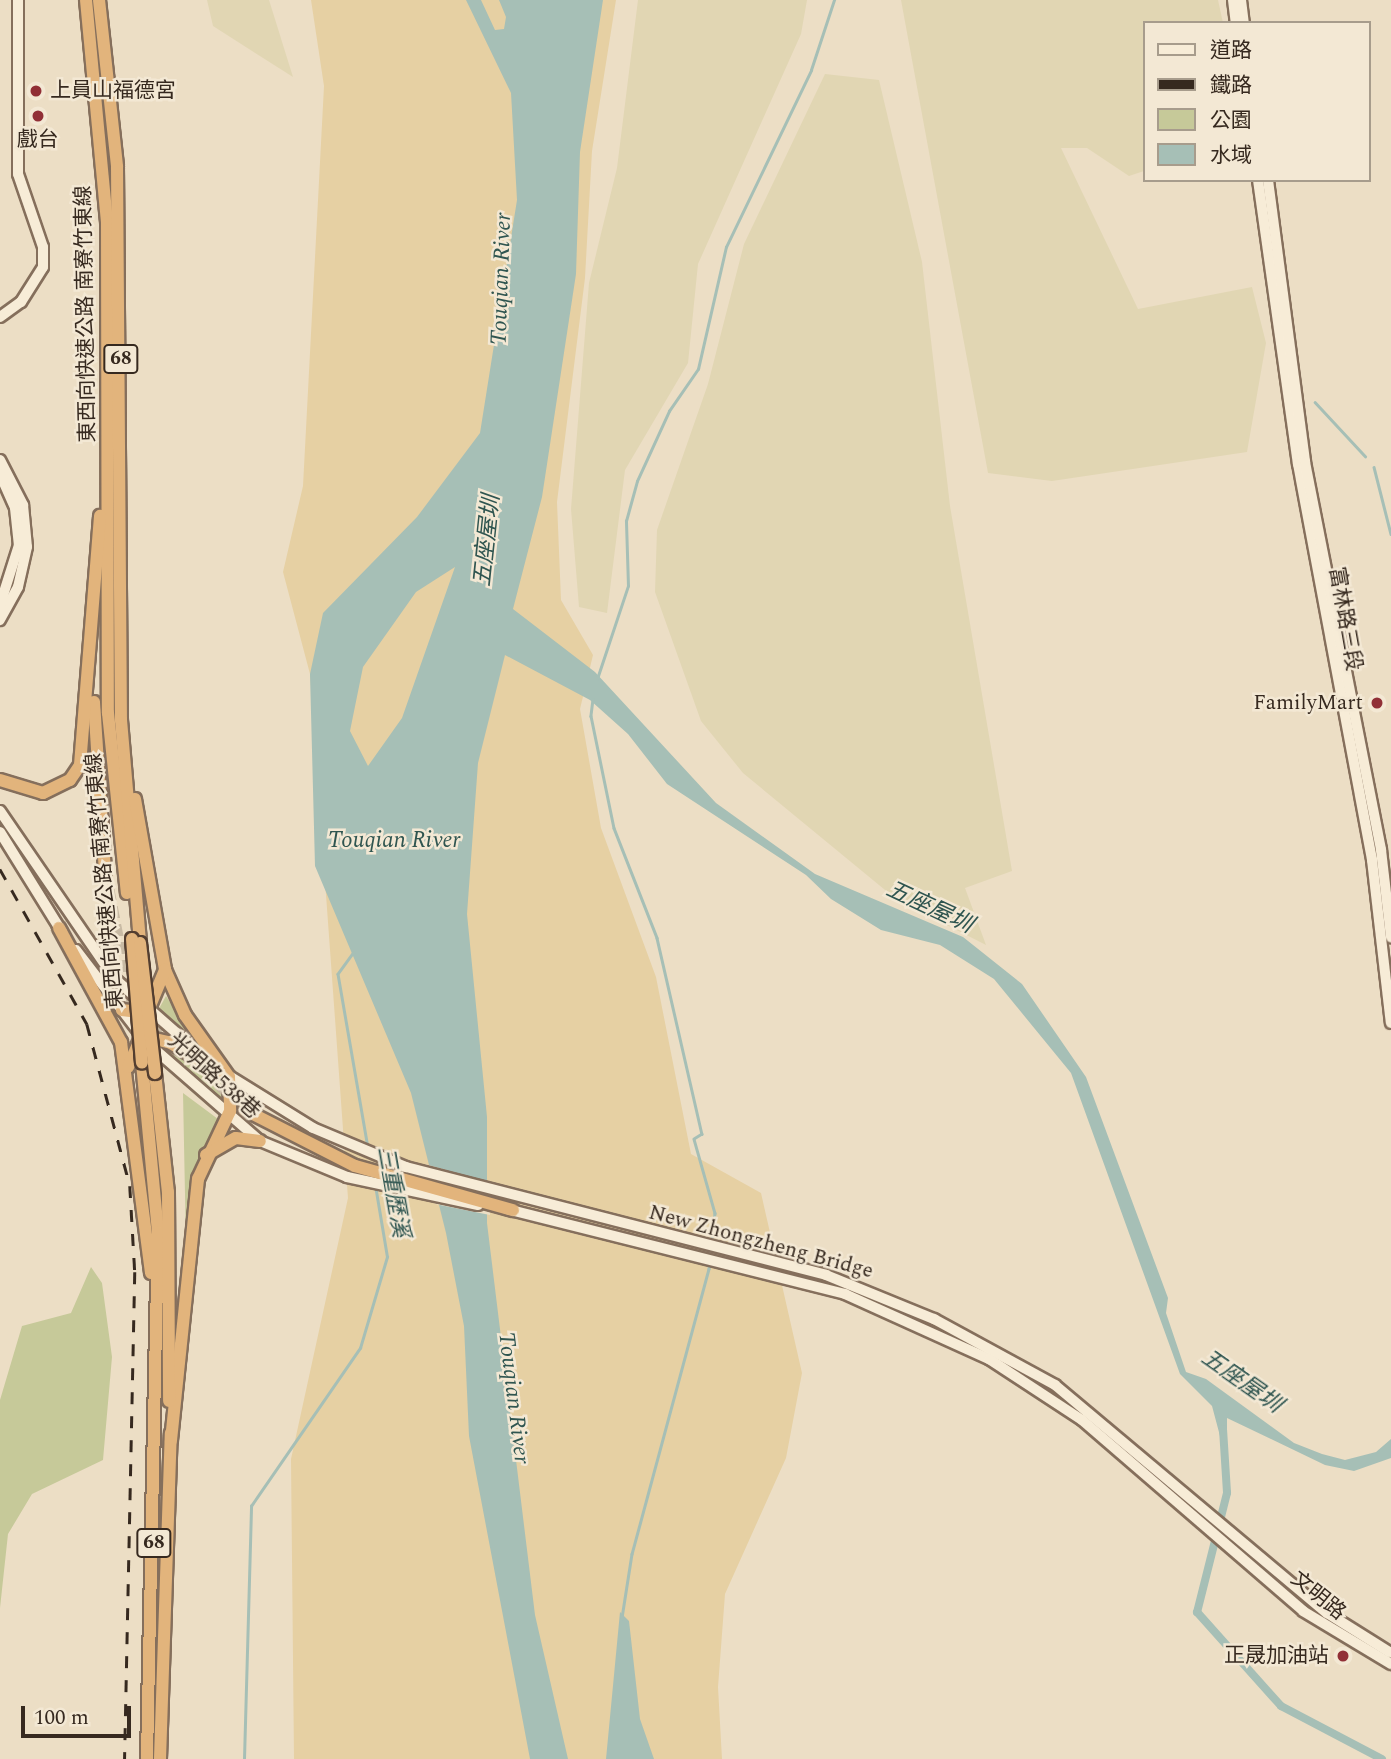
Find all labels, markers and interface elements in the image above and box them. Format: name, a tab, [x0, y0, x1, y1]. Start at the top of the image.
legend	[1142, 21, 1370, 182]
text: 道路	[1210, 35, 1252, 67]
text: 鐵路	[1210, 70, 1252, 102]
place label: 上員山福德宮	[50, 78, 176, 104]
marker: 上員山福德宮	[28, 83, 44, 99]
text: 公園	[1210, 105, 1252, 137]
marker: 戲台	[30, 108, 46, 124]
place label: 戲台	[17, 127, 59, 153]
text: 水域	[1210, 140, 1252, 172]
street label: 東西向快速公路 南寮竹東線	[71, 185, 101, 443]
water label: Touqian River	[486, 212, 518, 346]
road number: 68	[102, 344, 140, 374]
water label: 五座屋圳	[469, 494, 507, 588]
street label: 富林路三段	[1323, 565, 1367, 673]
place label: FamilyMart	[1253, 690, 1363, 716]
marker: FamilyMart	[1369, 695, 1385, 711]
street label: 東西向快速公路 南寮竹東線	[81, 752, 129, 1010]
water label: Touqian River	[328, 827, 460, 855]
water label: 五座屋圳	[881, 876, 977, 940]
street label: 光明路538巷	[163, 1028, 265, 1124]
water label: 三重歷溪	[370, 1144, 414, 1240]
street label: New Zhongzheng Bridge	[646, 1200, 876, 1284]
water label: Touqian River	[491, 1330, 535, 1466]
water label: 五座屋圳	[1195, 1344, 1287, 1420]
road number: 68	[135, 1527, 173, 1558]
street label: 文明路	[1286, 1566, 1350, 1626]
place label: 正晟加油站	[1224, 1643, 1329, 1669]
marker: 正晟加油站	[1335, 1648, 1351, 1664]
scale bar	[24, 1692, 135, 1736]
text: 100 m	[34, 1702, 89, 1734]

